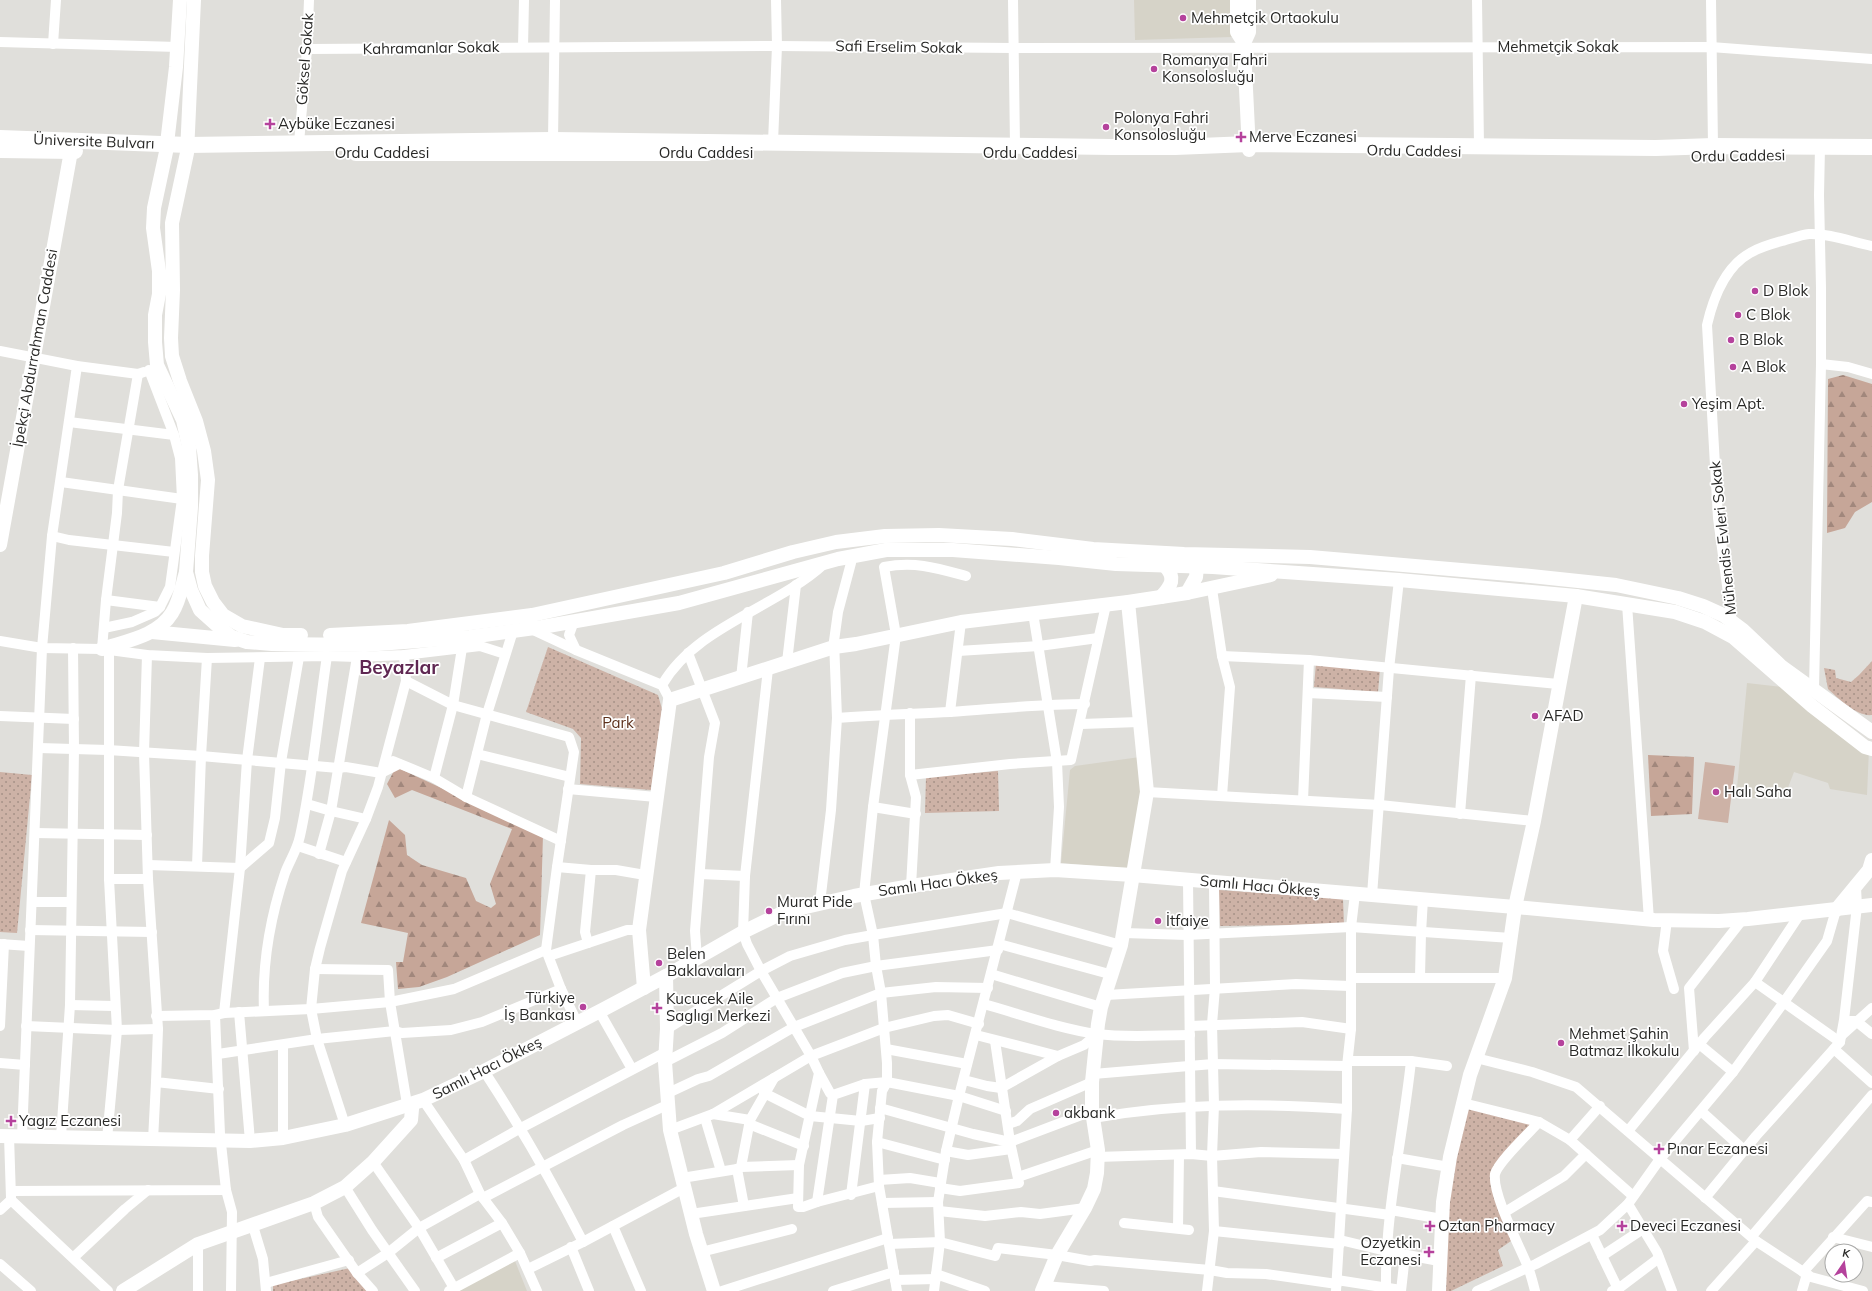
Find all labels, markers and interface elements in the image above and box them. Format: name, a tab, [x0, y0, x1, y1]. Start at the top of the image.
place label: Mehmetçik Ortaokulu	[1191, 8, 1339, 27]
street label: Göksel Sokak	[292, 12, 317, 106]
marker: Mehmetçik Ortaokulu	[1178, 13, 1188, 23]
street label: Safi Erselim Sokak	[835, 36, 963, 57]
street label: Kahramanlar Sokak	[362, 37, 500, 58]
street label: Mehmetçik Sokak	[1497, 37, 1619, 56]
place label: Romanya Fahri Konsolosluğu	[1162, 50, 1267, 86]
marker: Romanya Fahri Konsolosluğu	[1149, 64, 1159, 74]
place label: Polonya Fahri Konsolosluğu	[1114, 108, 1209, 144]
place label: Aybüke Eczanesi	[278, 114, 395, 133]
marker: Aybüke Eczanesi	[265, 119, 275, 129]
marker: Polonya Fahri Konsolosluğu	[1101, 122, 1111, 132]
place label: Merve Eczanesi	[1249, 127, 1357, 146]
street label: Üniversite Bulvarı	[33, 129, 155, 153]
marker: Merve Eczanesi	[1236, 132, 1246, 142]
street label: Ordu Caddesi	[1367, 140, 1462, 161]
street label: Ordu Caddesi	[335, 143, 429, 162]
street label: Ordu Caddesi	[659, 143, 753, 162]
street label: Ordu Caddesi	[983, 143, 1077, 162]
street label: Ordu Caddesi	[1690, 145, 1785, 166]
street label: İpekçi Abdurrahman Caddesi	[8, 247, 61, 448]
place label: D Blok	[1763, 281, 1808, 300]
marker: D Blok	[1750, 286, 1760, 296]
place label: C Blok	[1746, 305, 1791, 324]
marker: C Blok	[1733, 310, 1743, 320]
place label: B Blok	[1739, 330, 1783, 349]
marker: B Blok	[1726, 335, 1736, 345]
place label: A Blok	[1741, 357, 1786, 376]
marker: A Blok	[1728, 362, 1738, 372]
place label: Yeşim Apt.	[1691, 394, 1765, 413]
marker: Yeşim Apt.	[1679, 399, 1689, 409]
street label: Mühendis Evleri Sokak	[1705, 460, 1740, 616]
district label: Beyazlar	[359, 655, 439, 679]
place label: AFAD	[1543, 706, 1584, 725]
marker: AFAD	[1530, 711, 1540, 721]
park label: Park	[602, 713, 634, 732]
place label: Halı Saha	[1724, 782, 1792, 801]
marker: Halı Saha	[1711, 787, 1721, 797]
street label: Samlı Hacı Ökkeş	[877, 865, 999, 900]
street label: Samlı Hacı Ökkeş	[1199, 871, 1321, 900]
place label: Murat Pide Fırını	[777, 892, 853, 928]
marker: Murat Pide Fırını	[764, 906, 774, 916]
place label: İtfaiye	[1166, 911, 1209, 930]
marker: İtfaiye	[1153, 916, 1163, 926]
place label: Belen Baklavaları	[667, 944, 745, 980]
marker: Belen Baklavaları	[654, 958, 664, 968]
place label: Türkiye İş Bankası	[504, 988, 575, 1024]
place label: Kucucek Aile Saglıgı Merkezi	[666, 989, 771, 1025]
marker: Türkiye İş Bankası	[578, 1002, 588, 1012]
marker: Kucucek Aile Saglıgı Merkezi	[651, 1002, 663, 1014]
place label: Mehmet Şahin Batmaz İlkokulu	[1569, 1024, 1679, 1060]
street label: Samlı Hacı Ökkeş	[429, 1032, 545, 1103]
marker: Mehmet Şahin Batmaz İlkokulu	[1556, 1038, 1566, 1048]
place label: akbank	[1064, 1103, 1116, 1122]
marker: akbank	[1051, 1108, 1061, 1118]
place label: Yagız Eczanesi	[18, 1111, 121, 1130]
marker: Yagız Eczanesi	[6, 1116, 16, 1126]
place label: Pınar Eczanesi	[1667, 1139, 1768, 1158]
marker: Pınar Eczanesi	[1654, 1144, 1664, 1154]
place label: Oztan Pharmacy	[1438, 1216, 1555, 1235]
place label: Deveci Eczanesi	[1630, 1216, 1741, 1235]
marker: Oztan Pharmacy	[1425, 1221, 1435, 1231]
marker: Deveci Eczanesi	[1617, 1221, 1627, 1231]
place label: Ozyetkin Eczanesi	[1360, 1233, 1421, 1269]
north arrow	[1824, 1243, 1864, 1283]
text: K	[1841, 1246, 1852, 1261]
marker: Ozyetkin Eczanesi	[1424, 1247, 1434, 1257]

